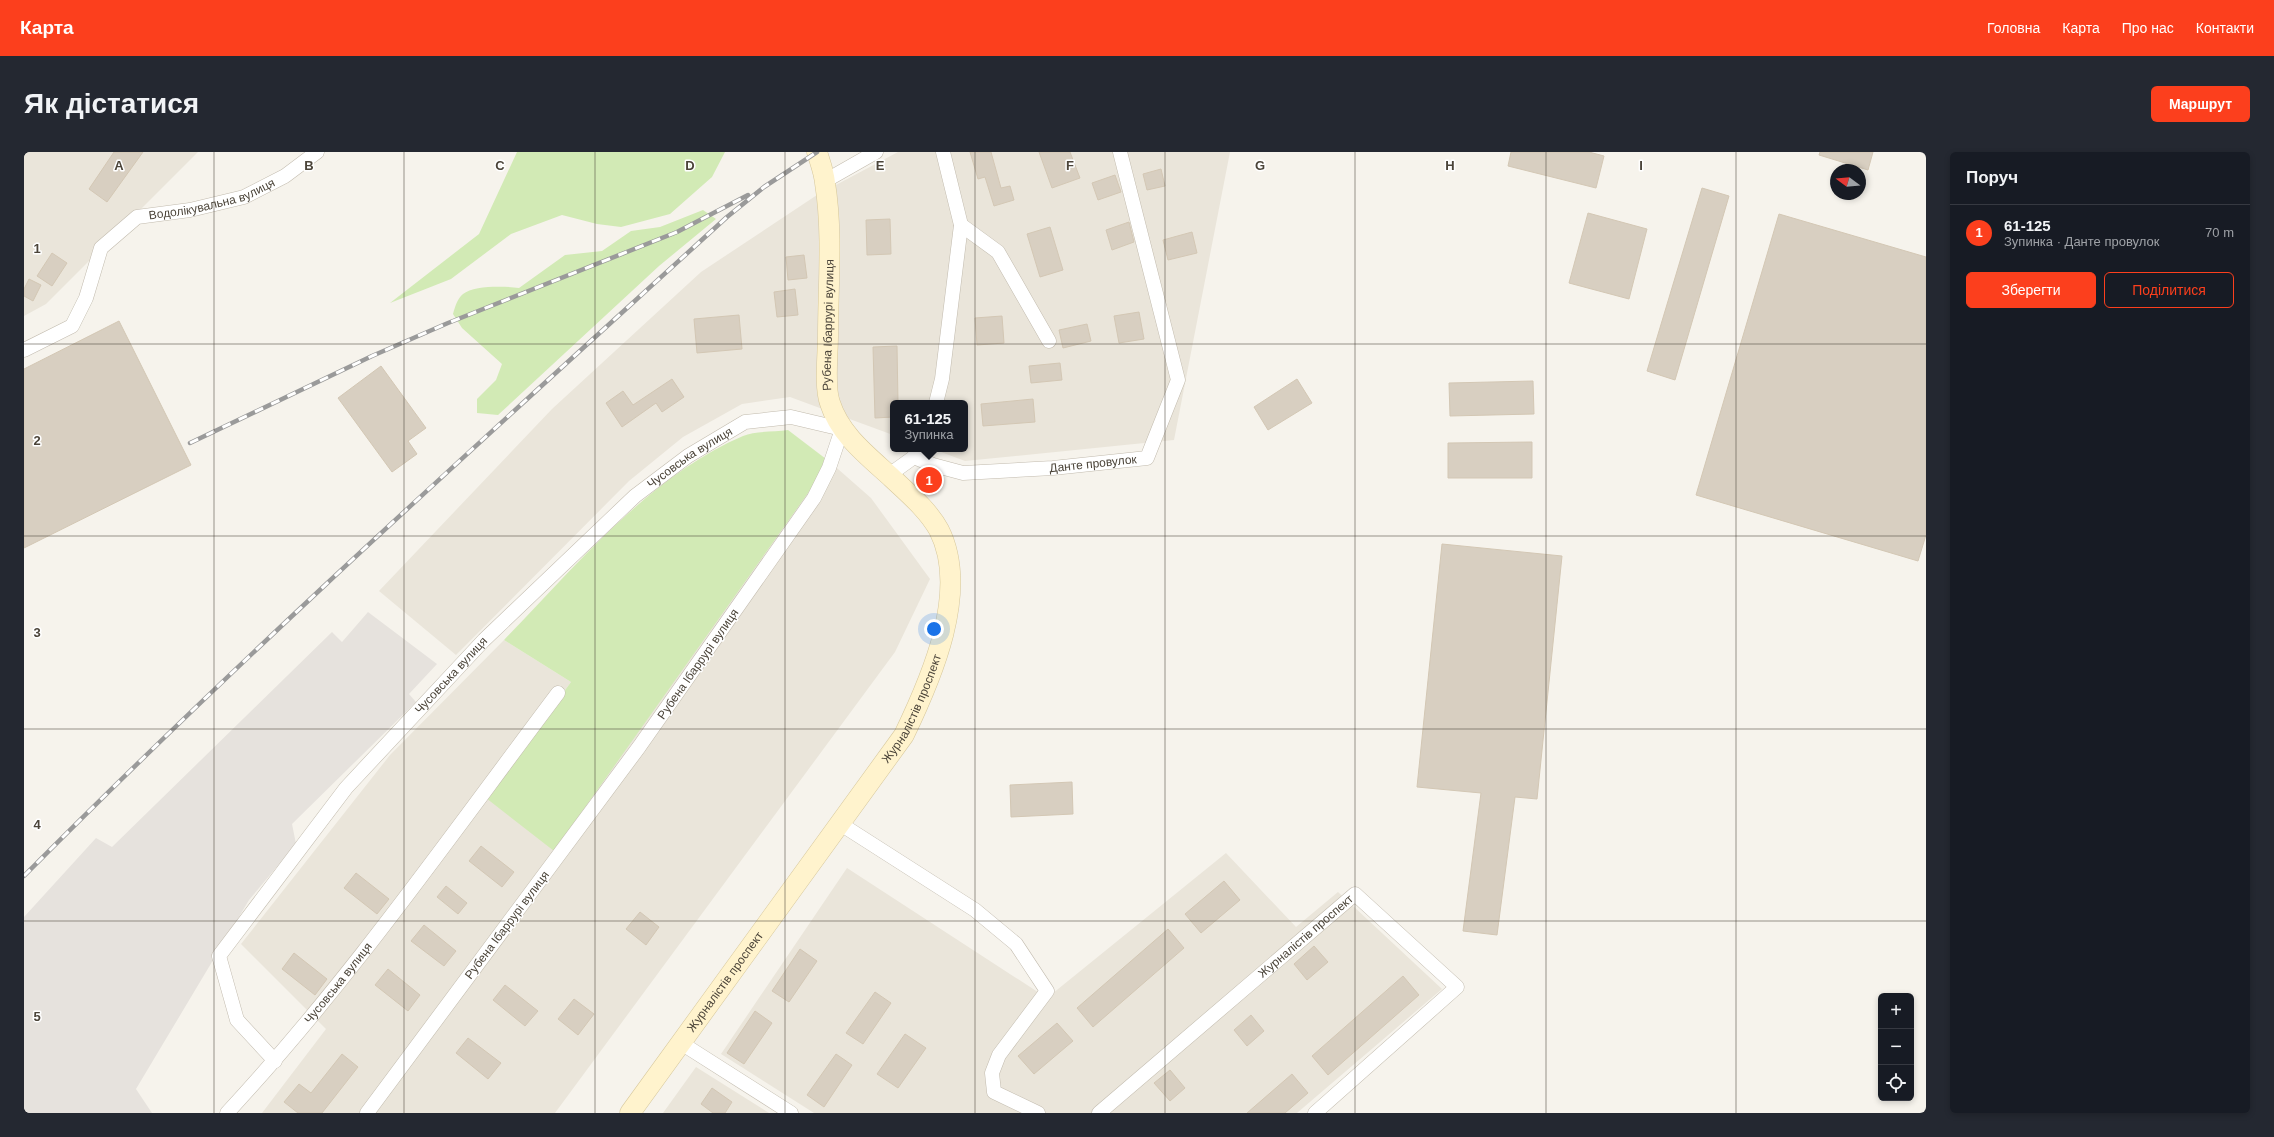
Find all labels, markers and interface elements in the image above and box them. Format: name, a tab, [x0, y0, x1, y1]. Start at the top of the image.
text: Карта	[20, 17, 74, 38]
text: Головна	[1987, 20, 2040, 36]
text: Карта	[2062, 20, 2100, 36]
text: Про нас	[2122, 20, 2174, 36]
text: Контакти	[2196, 20, 2254, 36]
button: Маршрут	[2151, 86, 2250, 122]
text: Як дістатися	[24, 88, 199, 119]
text: A	[114, 158, 124, 173]
text: B	[304, 158, 314, 173]
text: C	[495, 158, 505, 173]
text: D	[685, 158, 695, 173]
text: E	[876, 158, 885, 173]
text: F	[1066, 158, 1074, 173]
text: G	[1255, 158, 1265, 173]
text: H	[1445, 158, 1455, 173]
text: I	[1639, 158, 1643, 173]
north arrow	[1830, 164, 1866, 200]
text: Поруч	[1966, 168, 2018, 187]
street label: Водолікувальна вулиця	[148, 175, 277, 222]
text: 61-125	[2004, 217, 2051, 234]
text: 1	[1975, 225, 1983, 240]
text: 70 m	[2205, 225, 2234, 240]
text: Зупинка · Данте провулок	[2004, 234, 2159, 249]
text: 1	[33, 241, 41, 256]
street label: Рубена Ібаррурі вулиця	[820, 259, 837, 391]
button: Зберегти	[1966, 272, 2096, 308]
button: Поділитися	[2104, 272, 2234, 308]
popup	[890, 400, 968, 452]
text: 61-125	[904, 410, 951, 427]
street label: Чусовська вулиця	[644, 424, 735, 491]
text: Зупинка	[904, 427, 954, 442]
text: 2	[33, 433, 41, 448]
street label: Данте провулок	[1049, 452, 1138, 475]
pin: 1	[916, 465, 942, 495]
street label: Рубена Ібаррурі вулиця	[655, 606, 741, 722]
your location	[924, 619, 944, 639]
text: 3	[33, 625, 41, 640]
street label: Чусовська вулиця	[412, 634, 490, 717]
street label: Журналістів проспект	[879, 652, 944, 766]
text: 4	[33, 817, 41, 832]
street label: Рубена Ібаррурі вулиця	[462, 868, 552, 982]
street label: Журналістів проспект	[1255, 891, 1356, 981]
street label: Журналістів проспект	[684, 929, 766, 1035]
street label: Чусовська вулиця	[301, 940, 375, 1026]
map controls	[1878, 993, 1914, 1101]
button: +	[1878, 993, 1914, 1029]
text: 5	[33, 1009, 41, 1024]
button: −	[1878, 1029, 1914, 1065]
button: locate	[1878, 1065, 1914, 1101]

